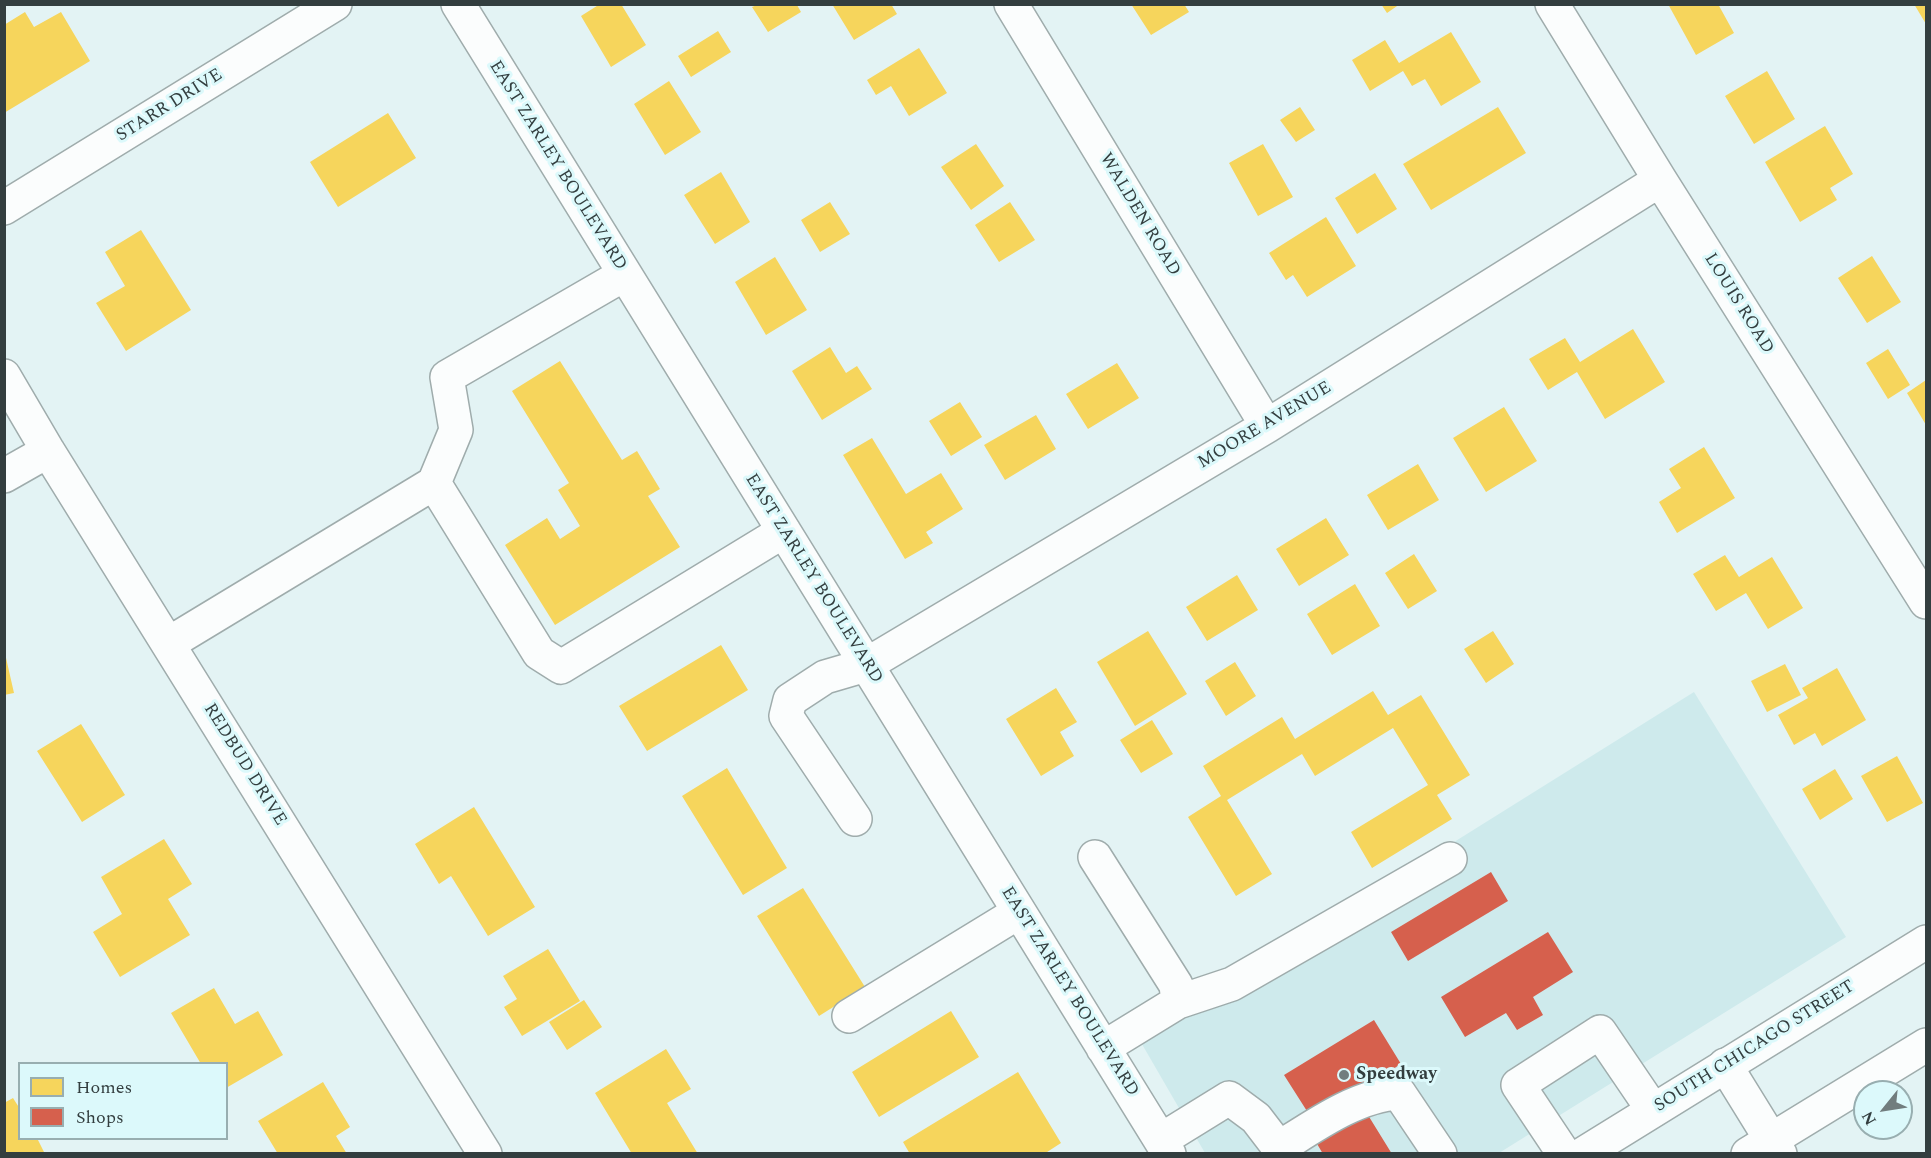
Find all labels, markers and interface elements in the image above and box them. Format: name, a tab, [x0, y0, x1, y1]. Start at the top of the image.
street label: EAST ZARLEY BOULEVARD	[483, 57, 631, 275]
street label: STARR DRIVE	[113, 65, 227, 147]
street label: WALDEN ROAD	[1094, 150, 1184, 280]
street label: LOUIS ROAD	[1698, 250, 1778, 358]
street label: MOORE AVENUE	[1194, 378, 1336, 474]
street label: EAST ZARLEY BOULEVARD	[739, 470, 887, 688]
street label: REDBUD DRIVE	[198, 700, 290, 830]
street label: EAST ZARLEY BOULEVARD	[995, 883, 1143, 1101]
street label: SOUTH CHICAGO STREET	[1651, 976, 1859, 1118]
legend	[18, 1062, 228, 1140]
place label: Speedway	[1356, 1064, 1437, 1086]
marker: Speedway	[1337, 1068, 1351, 1082]
text: Homes	[76, 1074, 132, 1101]
north arrow	[1853, 1080, 1913, 1140]
text: Shops	[76, 1104, 124, 1131]
text: N	[1855, 1106, 1883, 1130]

